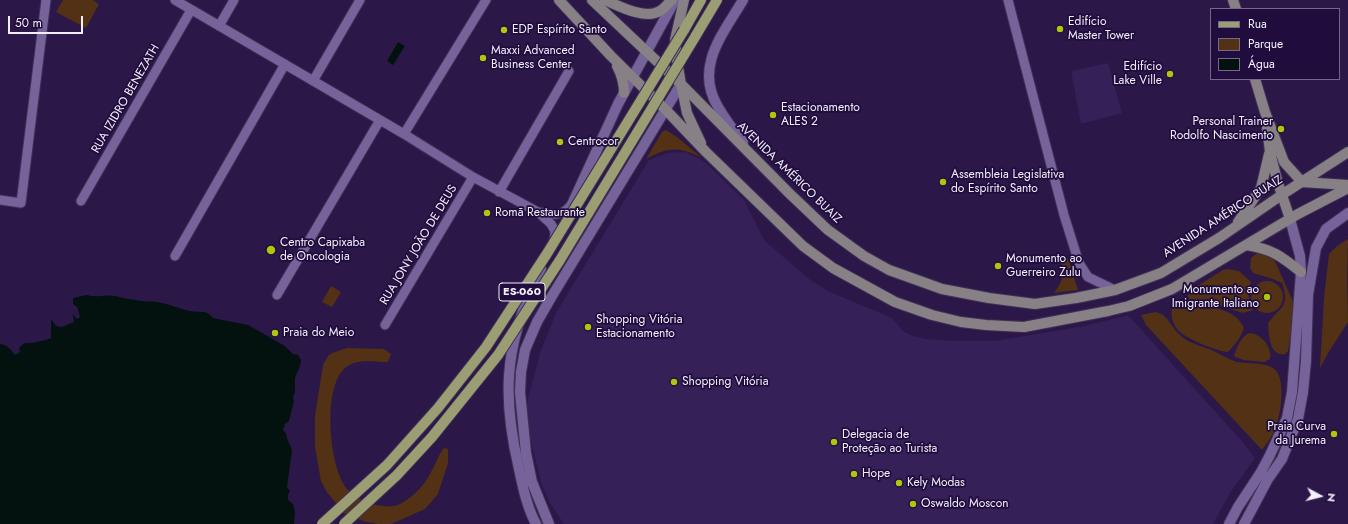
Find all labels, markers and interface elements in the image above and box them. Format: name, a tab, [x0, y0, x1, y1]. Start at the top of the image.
scale bar	[10, 8, 85, 34]
legend	[1210, 8, 1340, 80]
text: 50 m	[15, 14, 42, 32]
place label: Edifício Master Tower	[1068, 15, 1134, 43]
text: Rua	[1248, 15, 1267, 33]
place label: EDP Espírito Santo	[512, 23, 607, 37]
marker: Edifício Master Tower	[1055, 24, 1065, 34]
marker: EDP Espírito Santo	[499, 25, 509, 35]
text: Parque	[1248, 35, 1283, 53]
street label: RUA IZIDRO BENEZATH	[89, 42, 163, 156]
place label: Maxxi Advanced Business Center	[491, 44, 575, 72]
marker: Maxxi Advanced Business Center	[478, 53, 488, 63]
text: Água	[1248, 55, 1275, 73]
place label: Edifício Lake Ville	[1113, 60, 1162, 88]
marker: Edifício Lake Ville	[1165, 69, 1175, 79]
place label: Estacionamento ALES 2	[781, 101, 860, 129]
marker: Estacionamento ALES 2	[768, 110, 778, 120]
place label: Personal Trainer Rodolfo Nascimento	[1170, 115, 1273, 143]
street label: AVENIDA AMÉRICO BUAIZ	[734, 119, 844, 227]
marker: Personal Trainer Rodolfo Nascimento	[1276, 124, 1286, 134]
place label: Centrocor	[568, 135, 618, 149]
marker: Centrocor	[555, 137, 565, 147]
place label: Assembleia Legislativa do Espírito Santo	[951, 168, 1064, 196]
street label: AVENIDA AMÉRICO BUAIZ	[1161, 173, 1285, 261]
marker: Assembleia Legislativa do Espírito Santo	[938, 177, 948, 187]
street label: RUA JONY JOÃO DE DEUS	[377, 182, 461, 308]
place label: Romã Restaurante	[495, 206, 585, 220]
marker: Romã Restaurante	[482, 208, 492, 218]
place label: Centro Capixaba de Oncologia	[280, 236, 365, 264]
marker: Centro Capixaba de Oncologia	[265, 244, 277, 256]
place label: Monumento ao Guerreiro Zulu	[1006, 252, 1082, 280]
marker: Monumento ao Guerreiro Zulu	[993, 261, 1003, 271]
road number: ES-060	[499, 283, 545, 301]
place label: Monumento ao Imigrante Italiano	[1172, 283, 1259, 311]
marker: Monumento ao Imigrante Italiano	[1262, 292, 1272, 302]
place label: Shopping Vitória Estacionamento	[596, 313, 682, 341]
marker: Shopping Vitória Estacionamento	[583, 322, 593, 332]
place label: Praia do Meio	[283, 326, 354, 340]
marker: Praia do Meio	[270, 328, 280, 338]
place label: Shopping Vitória	[682, 375, 768, 389]
marker: Shopping Vitória	[669, 377, 679, 387]
place label: Praia Curva da Jurema	[1267, 420, 1326, 448]
place label: Delegacia de Proteção ao Turista	[842, 428, 937, 456]
marker: Praia Curva da Jurema	[1329, 429, 1339, 439]
marker: Delegacia de Proteção ao Turista	[829, 437, 839, 447]
place label: Hope	[862, 467, 890, 481]
marker: Hope	[849, 469, 859, 479]
place label: Kely Modas	[907, 476, 965, 490]
north arrow	[1300, 476, 1340, 516]
marker: Kely Modas	[894, 478, 904, 488]
text: N	[1323, 492, 1340, 503]
place label: Oswaldo Moscon	[921, 497, 1009, 511]
marker: Oswaldo Moscon	[908, 499, 918, 509]

